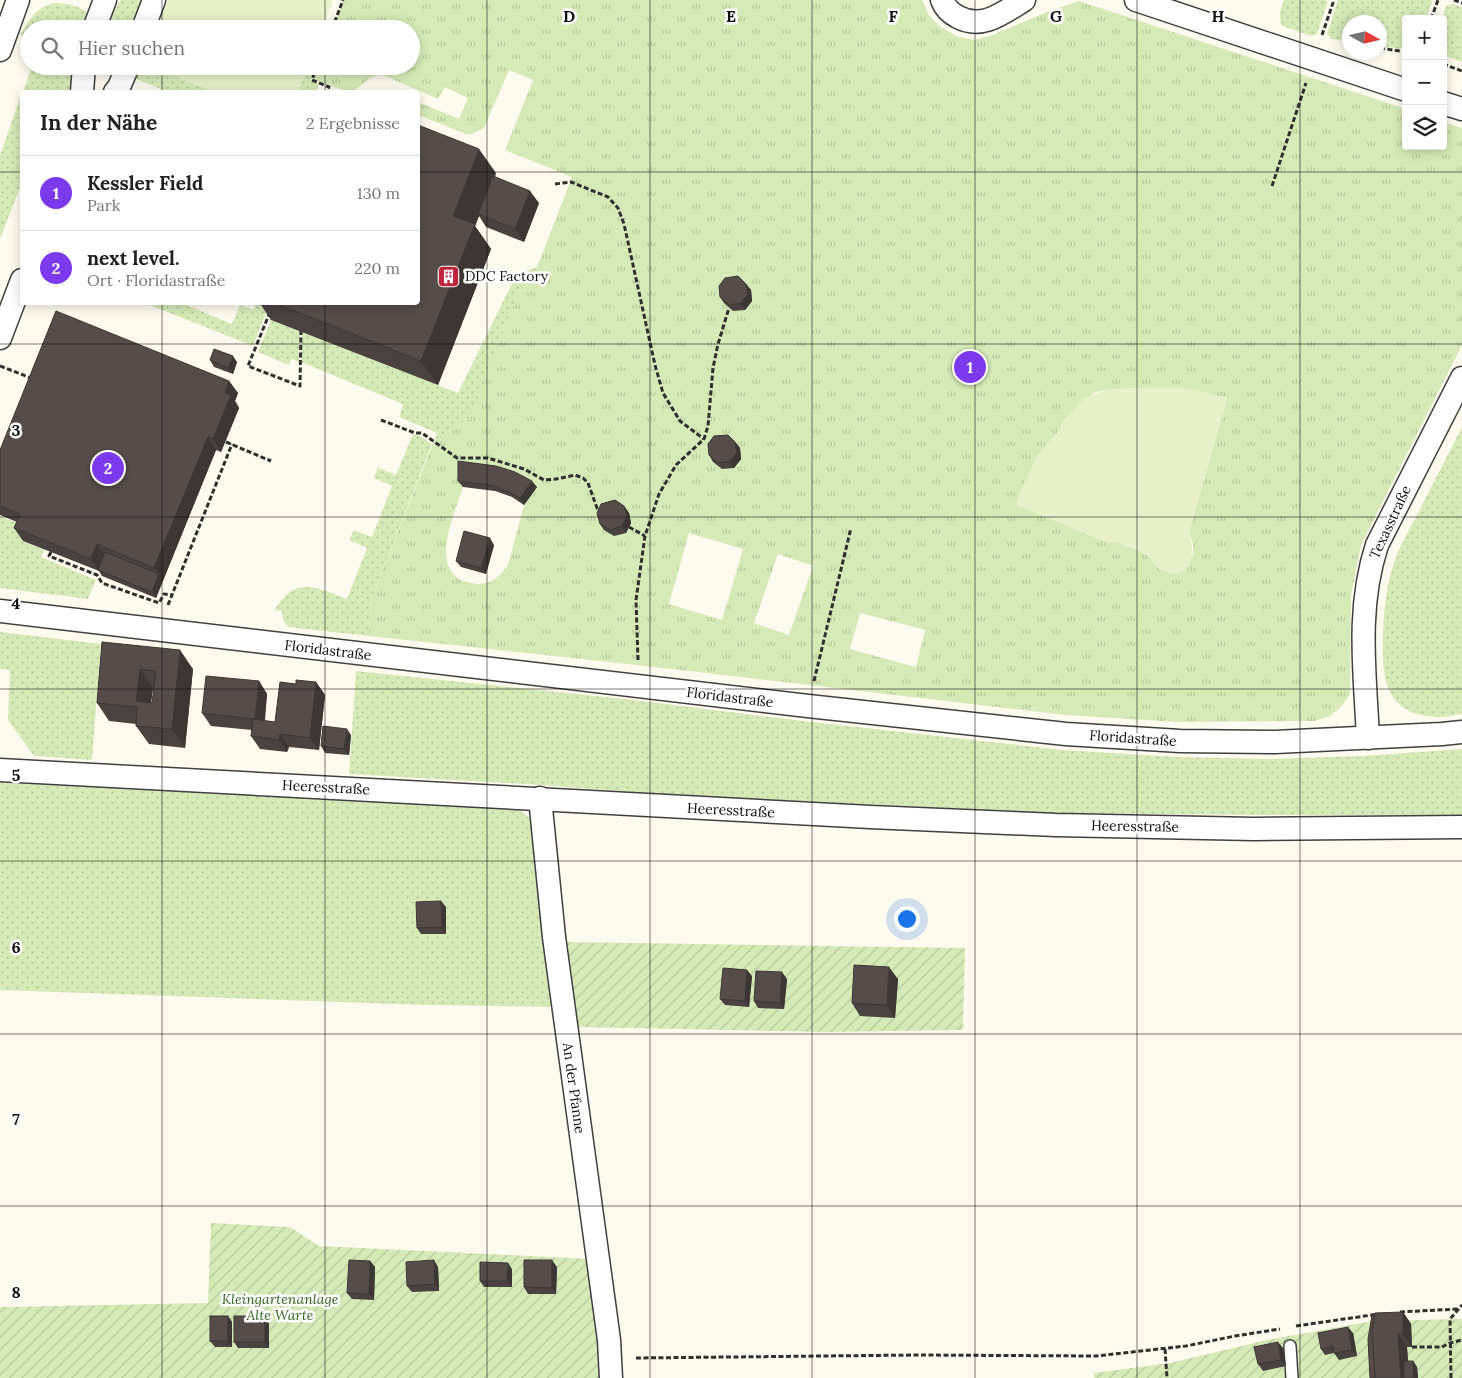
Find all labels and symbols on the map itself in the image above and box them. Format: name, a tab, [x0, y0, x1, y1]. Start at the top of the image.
text: D	[563, 6, 575, 26]
text: E	[726, 6, 736, 26]
text: F	[888, 6, 898, 26]
text: G	[1050, 6, 1062, 26]
text: H	[1212, 6, 1225, 26]
north arrow	[1342, 15, 1387, 60]
building icon: DDC Factory	[437, 264, 461, 288]
place label: DDC Factory	[465, 267, 549, 285]
pin: 1	[954, 348, 986, 386]
text: 3	[12, 420, 21, 440]
pin: 2	[92, 449, 124, 487]
street label: Texasstraße	[1365, 482, 1415, 562]
text: 4	[12, 593, 21, 613]
street label: Floridastraße	[283, 636, 373, 664]
street label: Floridastraße	[685, 683, 775, 711]
street label: Floridastraße	[1089, 726, 1178, 750]
text: 5	[12, 765, 21, 785]
street label: Heeresstraße	[282, 776, 371, 798]
street label: Heeresstraße	[687, 799, 776, 821]
street label: Heeresstraße	[1091, 816, 1180, 836]
your location	[894, 906, 920, 932]
text: 6	[11, 937, 21, 957]
street label: An der Pfanne	[559, 1040, 589, 1135]
text: 7	[12, 1109, 20, 1129]
text: 8	[11, 1282, 21, 1302]
park label: Kleingartenanlage Alte Warte	[222, 1290, 339, 1324]

